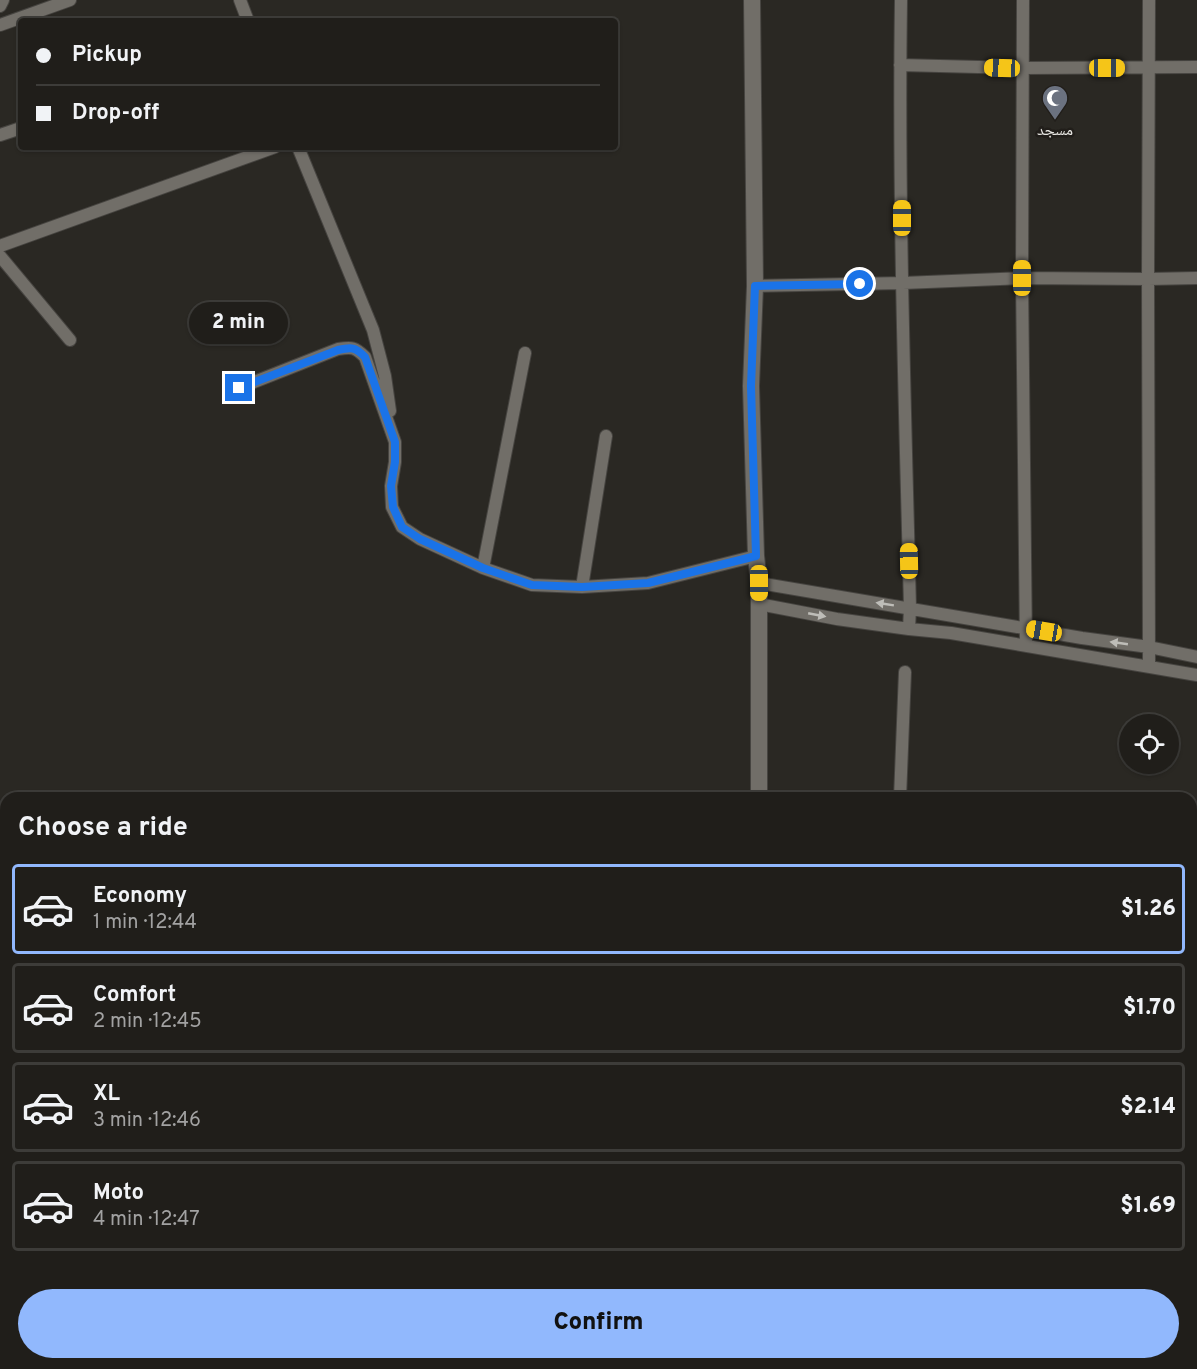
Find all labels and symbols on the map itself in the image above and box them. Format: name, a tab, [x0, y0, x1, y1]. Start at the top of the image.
car	[984, 58, 1020, 78]
car	[1089, 59, 1125, 77]
mosque icon: مسجد	[1040, 83, 1070, 121]
place label: مسجد	[1037, 121, 1073, 141]
car	[893, 200, 911, 236]
car	[1013, 260, 1031, 296]
route start	[846, 270, 873, 297]
callout: 2 min	[190, 301, 288, 343]
route end	[225, 374, 252, 401]
car	[900, 543, 918, 579]
car	[750, 565, 768, 601]
one-way arrow	[876, 599, 895, 608]
one-way arrow	[807, 611, 826, 620]
car	[1025, 619, 1063, 643]
one-way arrow	[1109, 638, 1128, 647]

